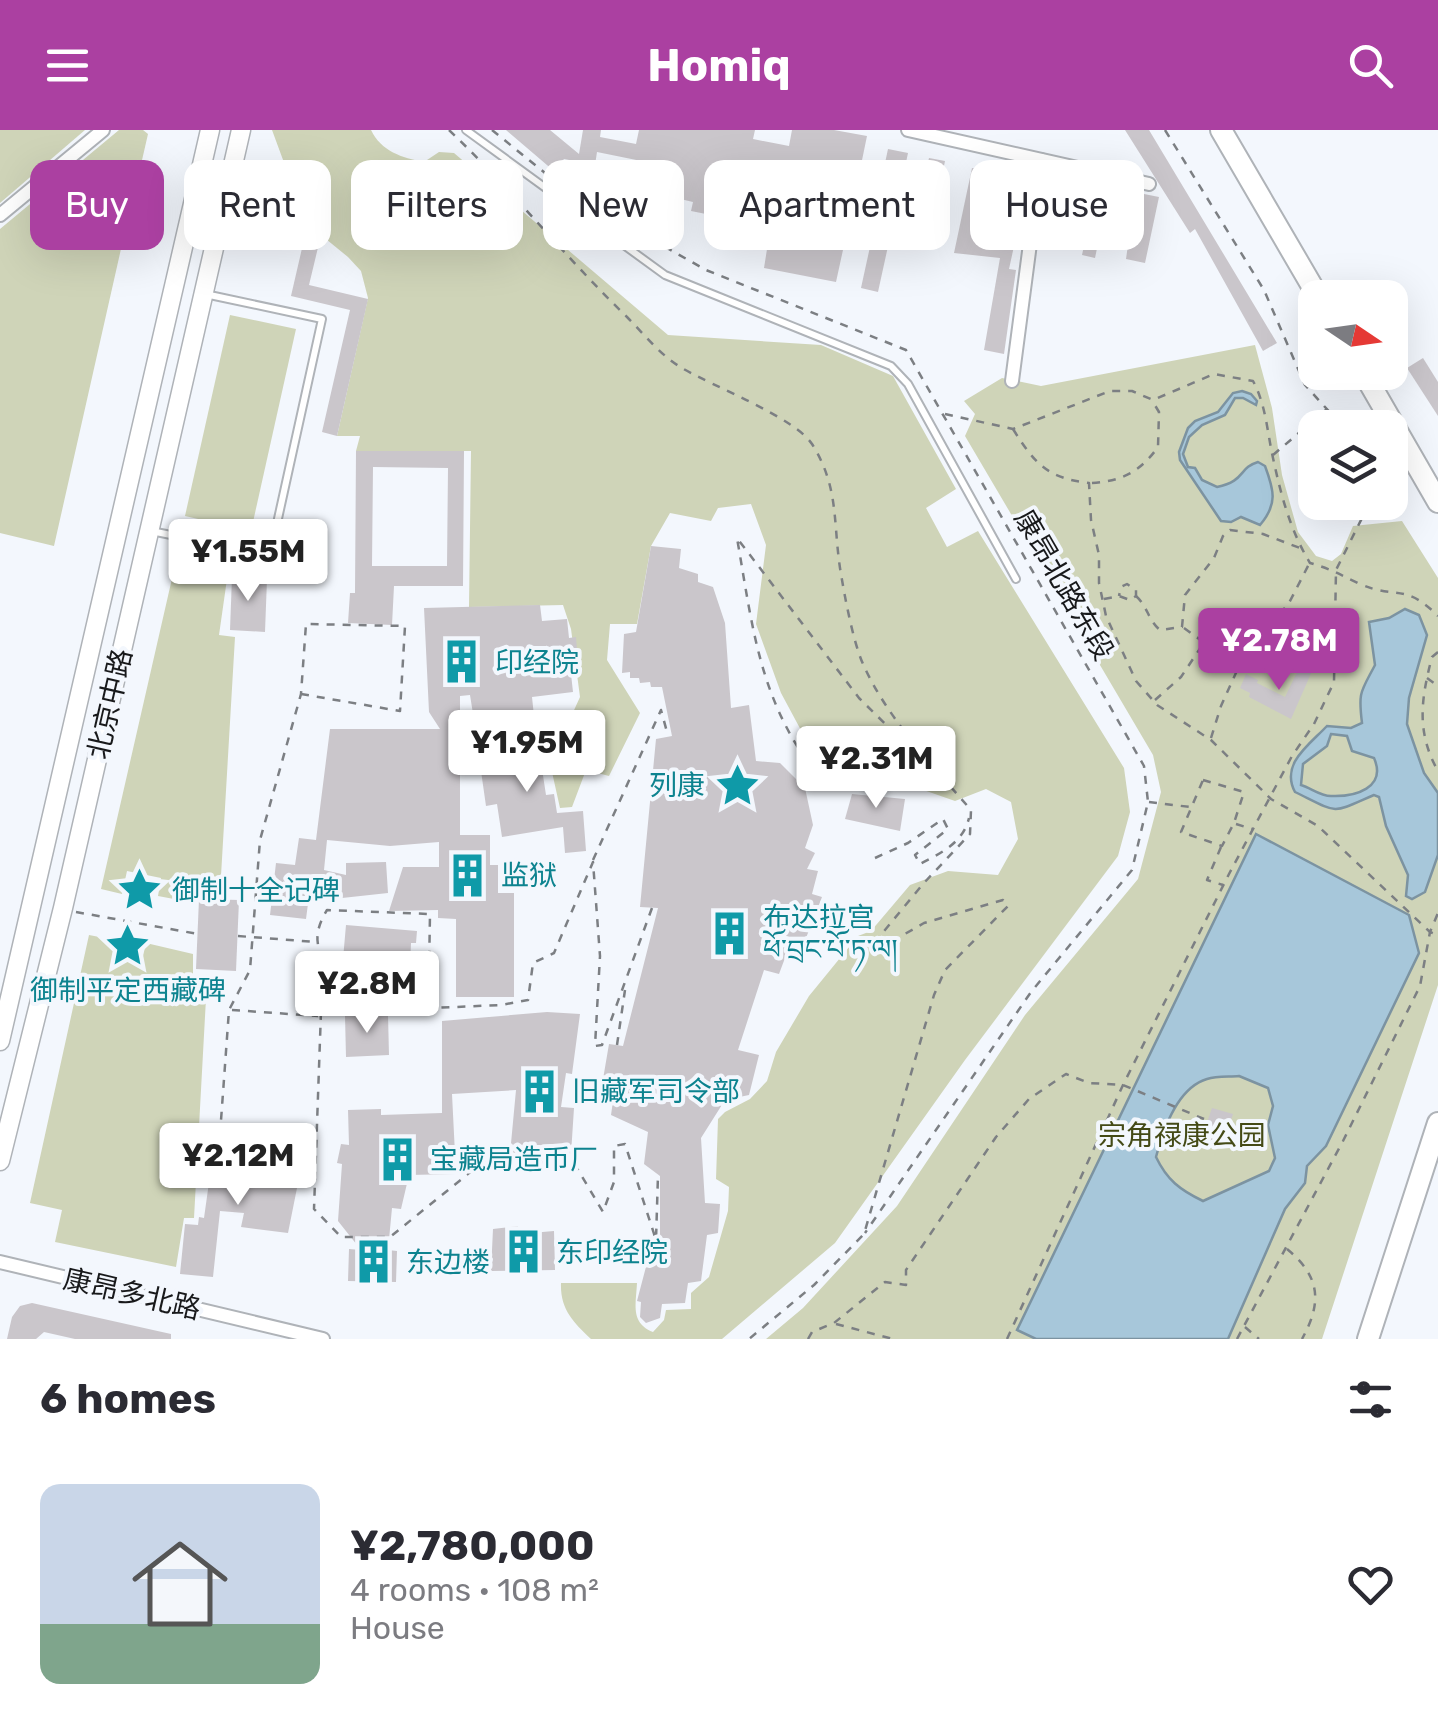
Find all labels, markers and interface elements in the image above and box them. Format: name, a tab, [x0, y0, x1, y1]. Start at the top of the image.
icon: menu	[40, 38, 95, 93]
icon: search	[1343, 38, 1398, 93]
text: Homiq	[647, 39, 791, 92]
chip: Buy	[30, 160, 164, 250]
chip: Rent	[184, 160, 331, 250]
chip: Filters	[351, 160, 523, 250]
chip: New	[543, 160, 684, 250]
chip: Apartment	[704, 160, 950, 250]
chip: House	[970, 160, 1144, 250]
north arrow	[1298, 280, 1408, 390]
map controls	[1298, 280, 1408, 520]
button: layers	[1298, 410, 1408, 520]
street label: 康昂北路东段	[1008, 504, 1120, 666]
pin: ¥1.55M	[167, 519, 329, 604]
text: ¥1.55M	[191, 532, 305, 570]
pin: ¥2.78M	[1198, 608, 1360, 693]
text: ¥2.78M	[1220, 621, 1338, 659]
building icon: 印经院	[438, 638, 486, 686]
street label: 北京中路	[81, 646, 139, 762]
place label: 印经院	[495, 646, 579, 679]
pin: ¥1.95M	[446, 710, 608, 795]
text: ¥1.95M	[470, 723, 584, 761]
pin: ¥2.31M	[795, 726, 957, 811]
text: ¥2.31M	[819, 739, 933, 777]
place icon: 列康	[714, 761, 762, 809]
place label: 列康	[649, 769, 705, 802]
building icon: 监狱	[444, 851, 492, 899]
place label: 监狱	[501, 859, 557, 892]
place icon: 御制十全记碑	[115, 866, 163, 914]
place label: 御制十全记碑	[172, 874, 340, 907]
place label: 布达拉宫 ཕོ་བྲང་པོ་ཏ་ལ།	[762, 901, 898, 973]
building icon: 布达拉宫 ཕོ་བྲང་པོ་ཏ་ལ།	[706, 909, 754, 957]
place icon: 御制平定西藏碑	[104, 921, 152, 969]
pin: ¥2.8M	[297, 951, 437, 1036]
text: ¥2.8M	[317, 964, 417, 1002]
place label: 御制平定西藏碑	[30, 974, 226, 1007]
building icon: 旧藏军司令部	[515, 1067, 563, 1115]
place label: 旧藏军司令部	[572, 1075, 740, 1108]
park label: 宗角禄康公园	[1098, 1119, 1266, 1152]
pin: ¥2.12M	[157, 1123, 319, 1208]
building icon: 宝藏局造币厂	[373, 1135, 421, 1183]
text: ¥2.12M	[181, 1136, 295, 1174]
place label: 宝藏局造币厂	[430, 1143, 598, 1176]
building icon: 东印经院	[499, 1228, 547, 1276]
place label: 东印经院	[556, 1236, 668, 1269]
building icon: 东边楼	[349, 1238, 397, 1286]
place label: 东边楼	[406, 1246, 490, 1279]
street label: 康昂多北路	[60, 1262, 204, 1326]
icon: filters	[1343, 1372, 1398, 1427]
text: 6 homes	[40, 1374, 216, 1424]
text: ¥2,780,000	[350, 1521, 594, 1571]
icon: home	[120, 1524, 240, 1644]
icon: heart	[1343, 1557, 1398, 1612]
text: 4 rooms · 108 m²	[350, 1571, 599, 1609]
text: House	[350, 1609, 445, 1647]

